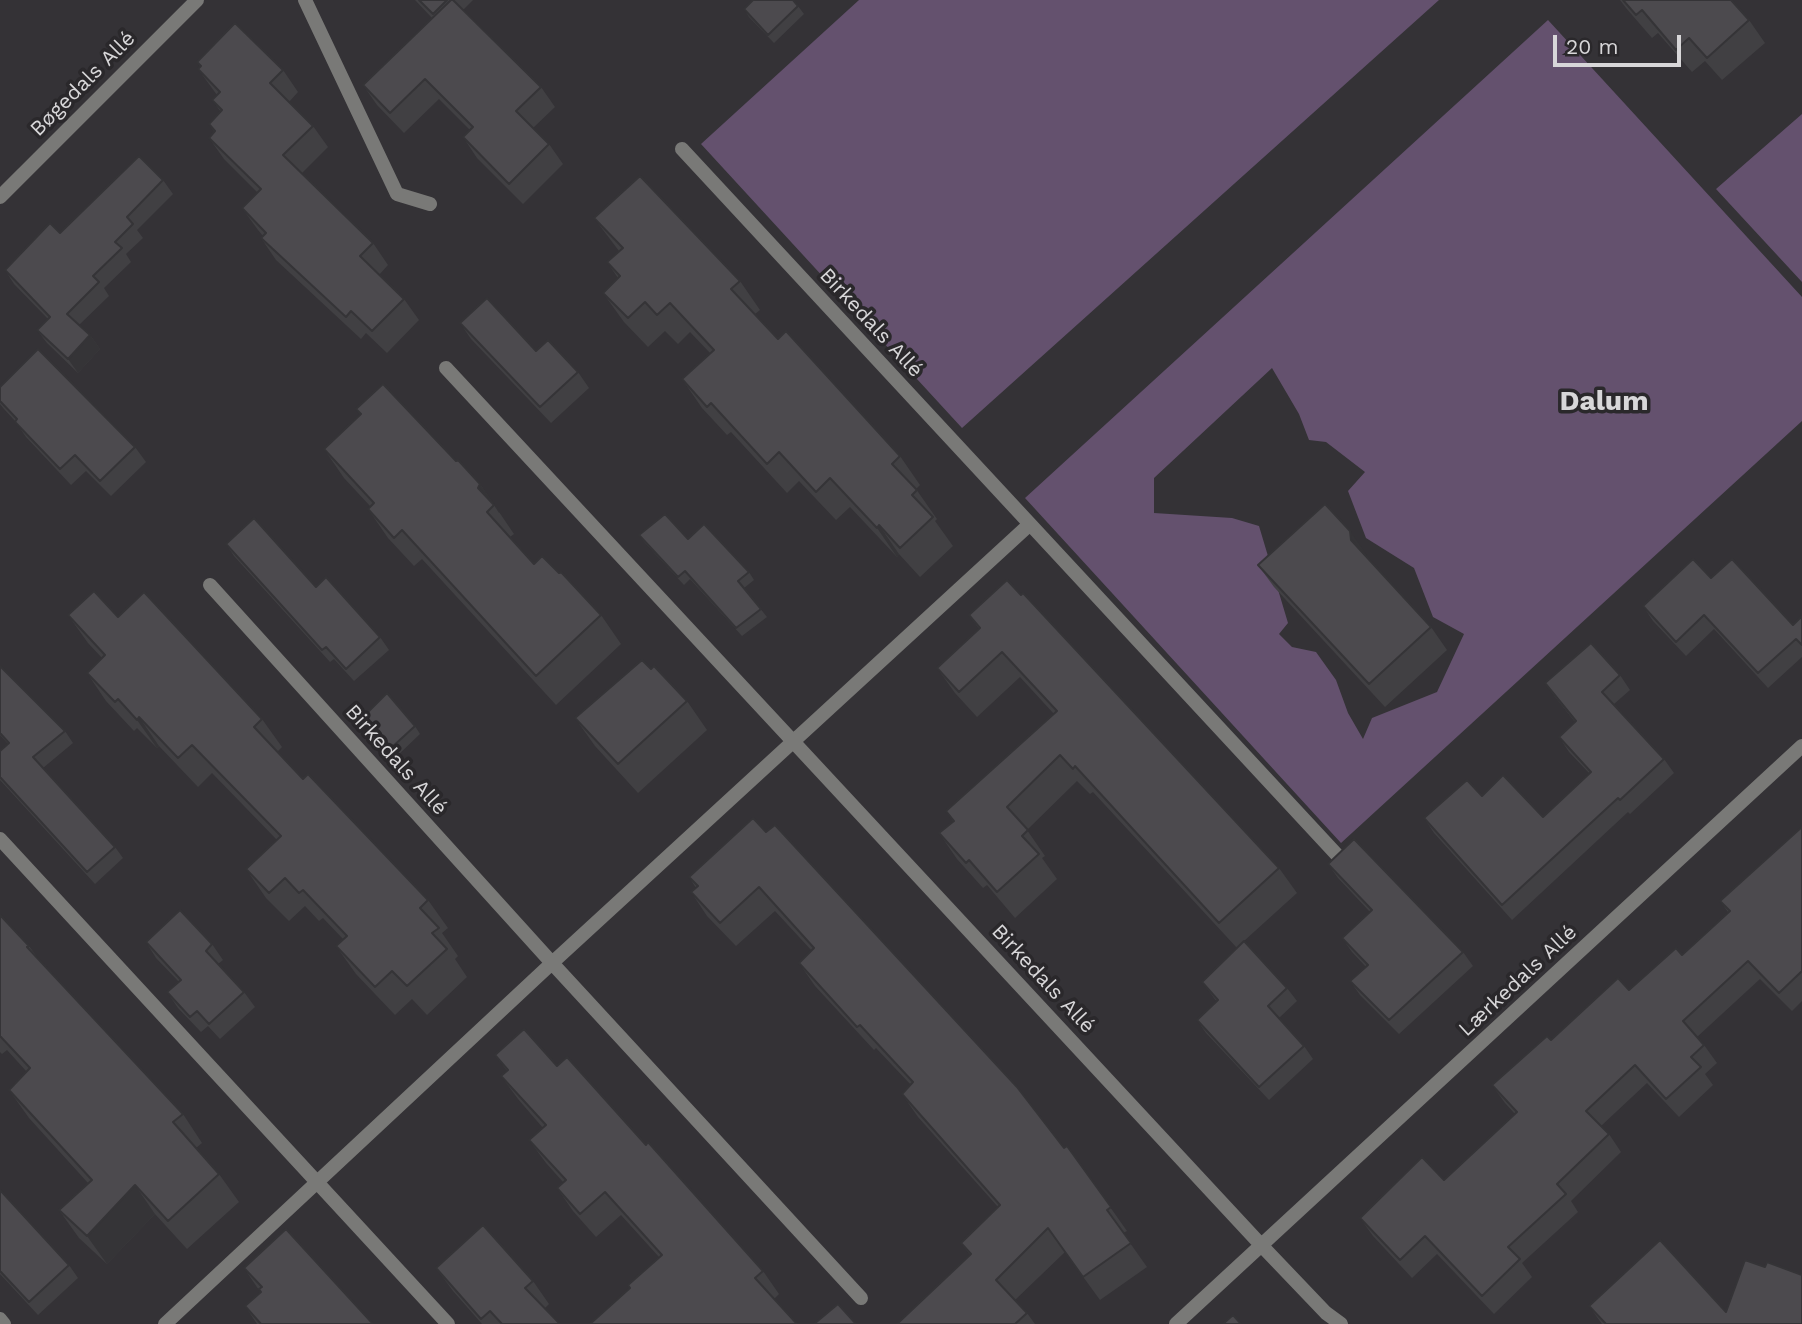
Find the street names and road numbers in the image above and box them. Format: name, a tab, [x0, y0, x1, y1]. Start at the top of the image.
street label: Bøgedals Allé	[25, 26, 141, 142]
street label: Birkedals Allé	[814, 263, 928, 383]
street label: Birkedals Allé	[340, 700, 452, 820]
street label: Birkedals Allé	[986, 919, 1100, 1039]
street label: Lærkedals Allé	[1454, 920, 1582, 1042]

